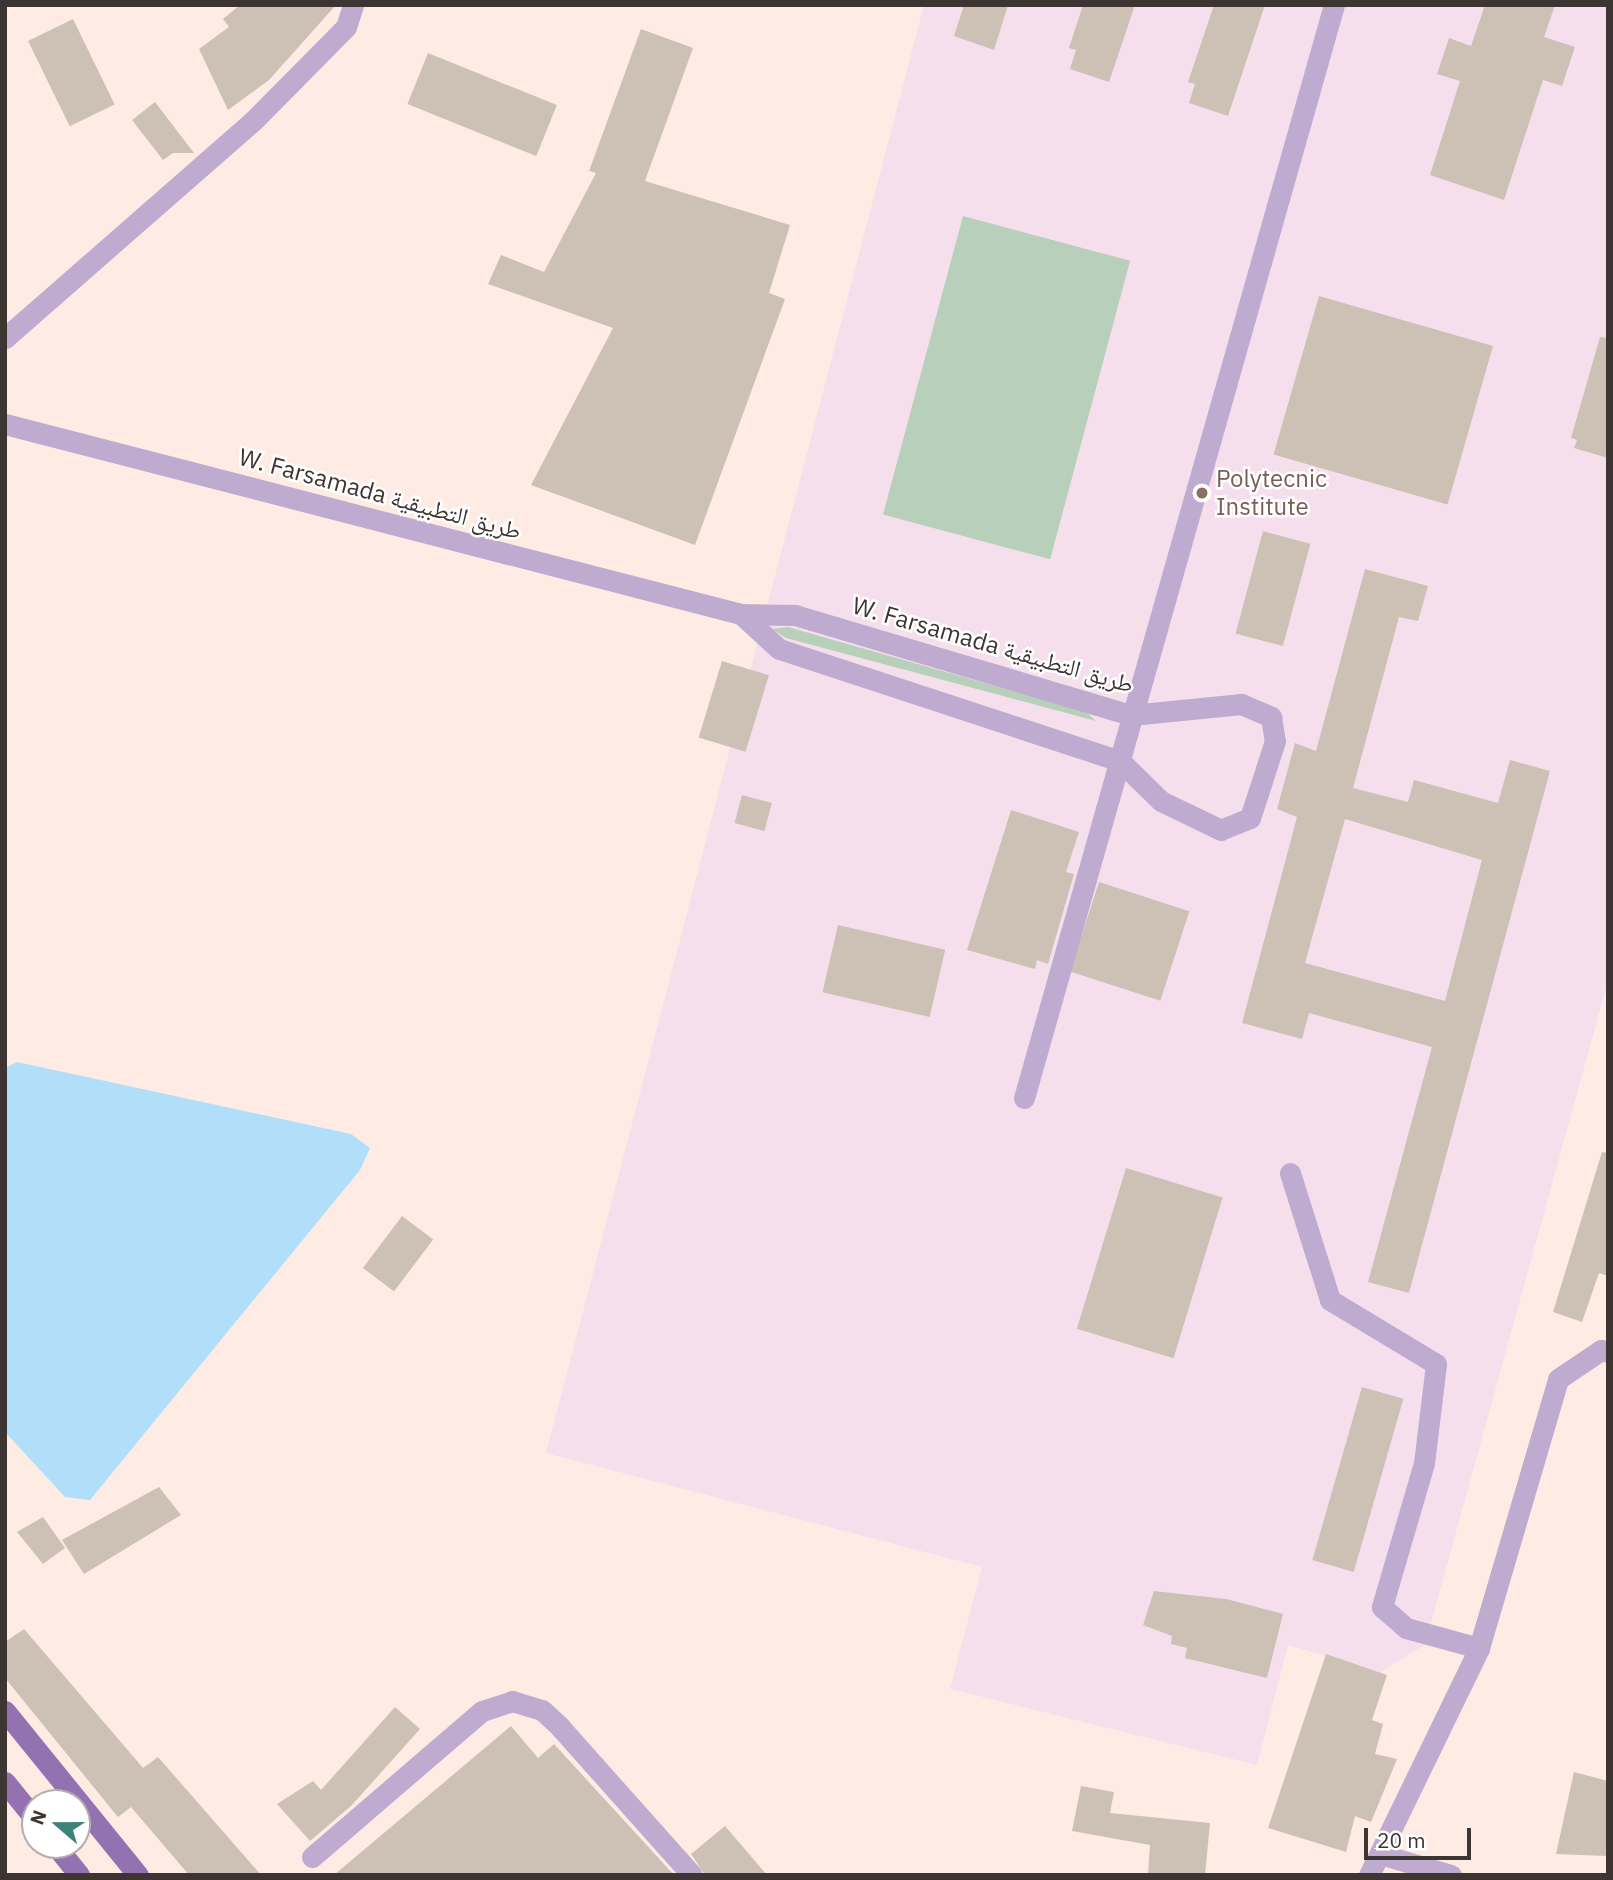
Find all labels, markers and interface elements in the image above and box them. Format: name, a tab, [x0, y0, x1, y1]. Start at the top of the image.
street label: W. Farsamada طريق التطبيقية	[236, 442, 524, 546]
place label: Polytecnic Institute	[1216, 465, 1327, 521]
marker: Polytecnic Institute	[1194, 485, 1210, 501]
street label: W. Farsamada طريق التطبيقية	[849, 591, 1137, 699]
north arrow	[21, 1789, 91, 1859]
text: N	[25, 1807, 52, 1828]
scale bar	[1368, 1814, 1475, 1858]
text: 20 m	[1377, 1826, 1426, 1854]

